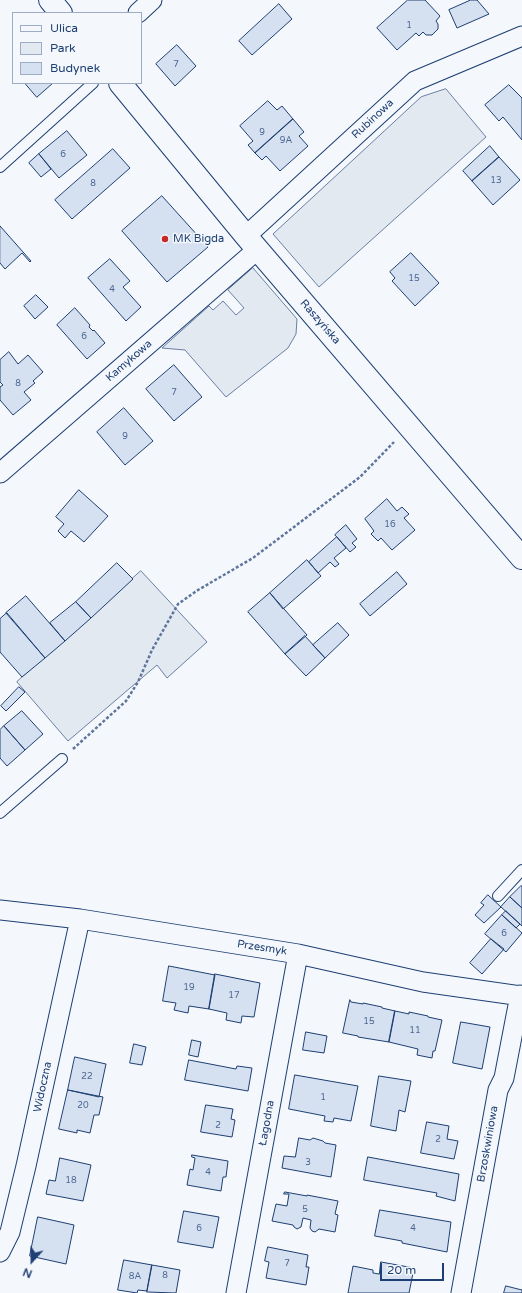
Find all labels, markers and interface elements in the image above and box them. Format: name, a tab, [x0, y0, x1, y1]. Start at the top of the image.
legend	[12, 12, 142, 84]
text: Ulica	[50, 21, 78, 35]
house number: 1	[406, 21, 412, 31]
text: Park	[50, 41, 76, 55]
house number: 7	[173, 60, 179, 70]
text: Budynek	[50, 61, 100, 75]
street label: Rubinowa	[349, 96, 397, 142]
house number: 9	[259, 128, 265, 138]
house number: 9A	[280, 136, 292, 146]
house number: 6	[60, 150, 66, 160]
house number: 13	[490, 176, 502, 186]
house number: 8	[90, 179, 96, 189]
place label: MK Bigda	[173, 232, 224, 246]
marker: MK Bigda	[160, 234, 170, 244]
house number: 15	[408, 274, 420, 284]
house number: 4	[109, 285, 115, 295]
street label: Raszyńska	[297, 297, 343, 347]
house number: 6	[81, 332, 87, 342]
street label: Kamykowa	[103, 337, 155, 385]
house number: 8	[15, 379, 21, 389]
house number: 7	[171, 388, 177, 398]
house number: 9	[122, 432, 128, 442]
house number: 16	[384, 520, 396, 530]
house number: 6	[501, 929, 507, 939]
street label: Przesmyk	[236, 938, 288, 958]
house number: 19	[183, 983, 195, 993]
house number: 17	[228, 991, 240, 1001]
house number: 15	[363, 1017, 375, 1027]
house number: 11	[409, 1026, 421, 1036]
street label: Widoczna	[31, 1060, 55, 1114]
house number: 22	[81, 1072, 93, 1082]
house number: 1	[320, 1093, 326, 1103]
street label: Łagodna	[257, 1099, 277, 1147]
house number: 20	[77, 1101, 89, 1111]
street label: Brzoskwiniowa	[475, 1105, 501, 1183]
house number: 2	[215, 1121, 221, 1131]
house number: 2	[435, 1135, 441, 1145]
house number: 3	[305, 1158, 311, 1168]
house number: 4	[205, 1168, 211, 1178]
house number: 18	[65, 1176, 77, 1186]
house number: 5	[302, 1205, 308, 1215]
house number: 6	[196, 1224, 202, 1234]
house number: 4	[410, 1224, 416, 1234]
north arrow	[12, 1241, 52, 1281]
scale bar	[382, 1255, 446, 1281]
house number: 7	[284, 1259, 290, 1269]
text: 20 m	[387, 1263, 416, 1277]
text: N	[21, 1265, 34, 1280]
house number: 8	[162, 1271, 168, 1281]
house number: 8A	[129, 1272, 141, 1282]

